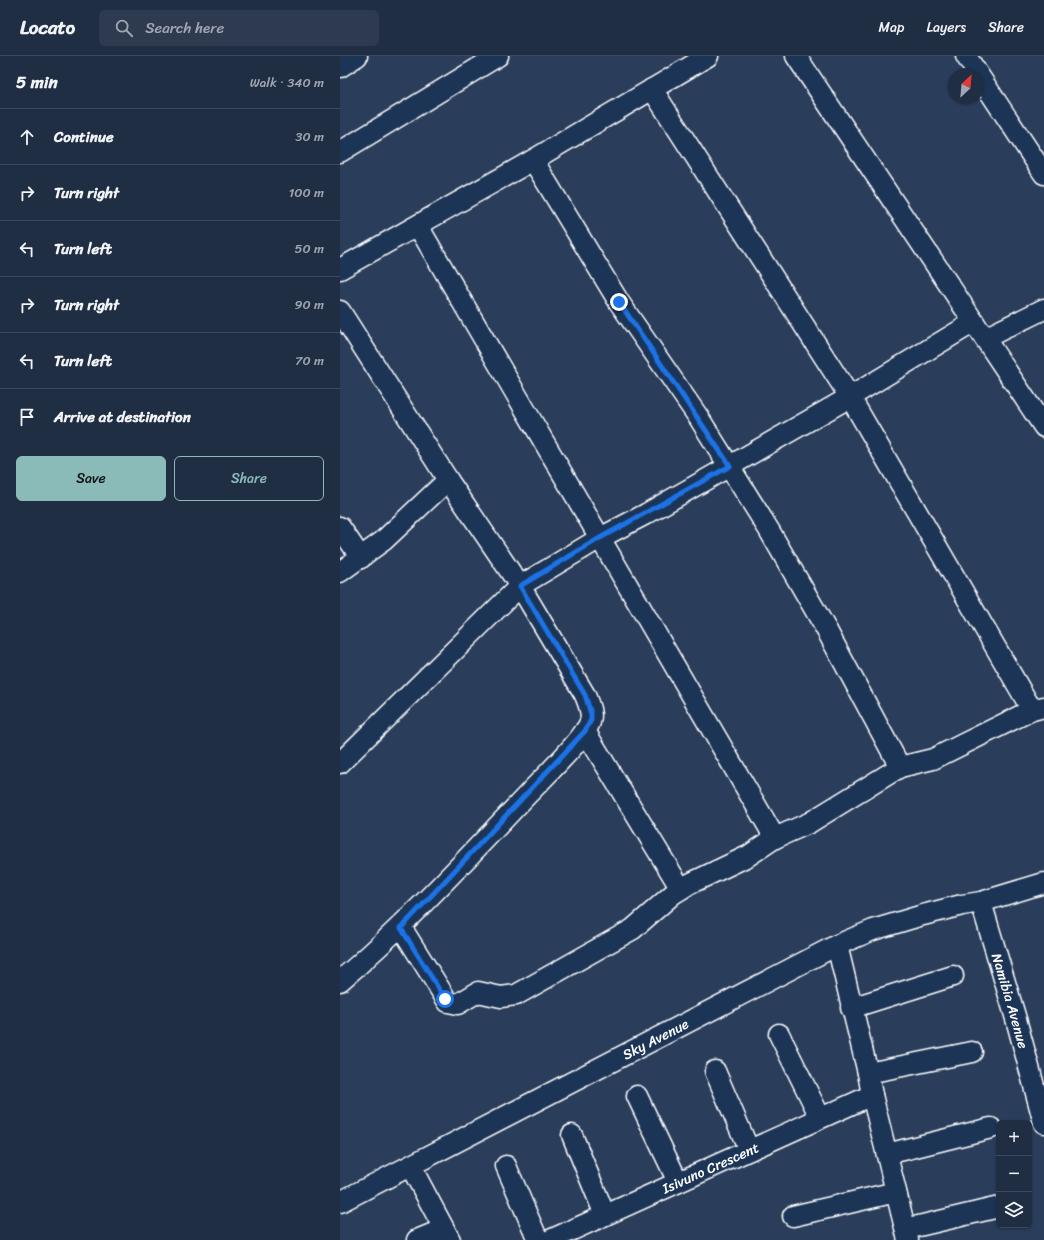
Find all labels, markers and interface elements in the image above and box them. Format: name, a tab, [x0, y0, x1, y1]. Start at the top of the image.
search box	[99, 10, 379, 46]
text: Locato	[20, 11, 75, 44]
text: Search here	[145, 15, 224, 41]
text: Map	[879, 15, 904, 40]
text: Layers	[926, 15, 966, 40]
text: Share	[988, 15, 1024, 40]
icon: search	[113, 17, 135, 39]
text: 5 min	[16, 67, 58, 97]
north arrow	[948, 68, 984, 104]
text: Walk · 340 m	[250, 71, 324, 94]
text: Continue	[54, 124, 114, 150]
text: 30 m	[295, 125, 324, 148]
icon: ahead	[16, 126, 38, 148]
text: Turn right	[54, 180, 119, 206]
text: 100 m	[289, 181, 324, 204]
icon: right	[16, 182, 38, 204]
text: Turn left	[54, 236, 112, 262]
text: 50 m	[294, 237, 324, 260]
icon: left	[16, 238, 38, 260]
text: Turn right	[54, 292, 119, 318]
text: 90 m	[294, 293, 324, 316]
route end	[610, 293, 628, 311]
icon: right	[16, 294, 38, 316]
text: Turn left	[54, 348, 112, 374]
text: 70 m	[295, 349, 324, 372]
icon: left	[16, 350, 38, 372]
text: Arrive at destination	[54, 404, 191, 430]
icon: arrive	[16, 406, 38, 428]
button: Save	[16, 456, 166, 501]
button: Share	[174, 456, 324, 501]
street label: Namibia Avenue	[984, 950, 1035, 1052]
route start	[436, 990, 454, 1008]
street label: Sky Avenue	[618, 1012, 693, 1067]
map controls	[996, 1120, 1032, 1228]
button: +	[996, 1120, 1032, 1156]
street label: Isivuno Crescent	[657, 1135, 763, 1201]
button: −	[996, 1156, 1032, 1192]
button: layers	[996, 1192, 1032, 1228]

